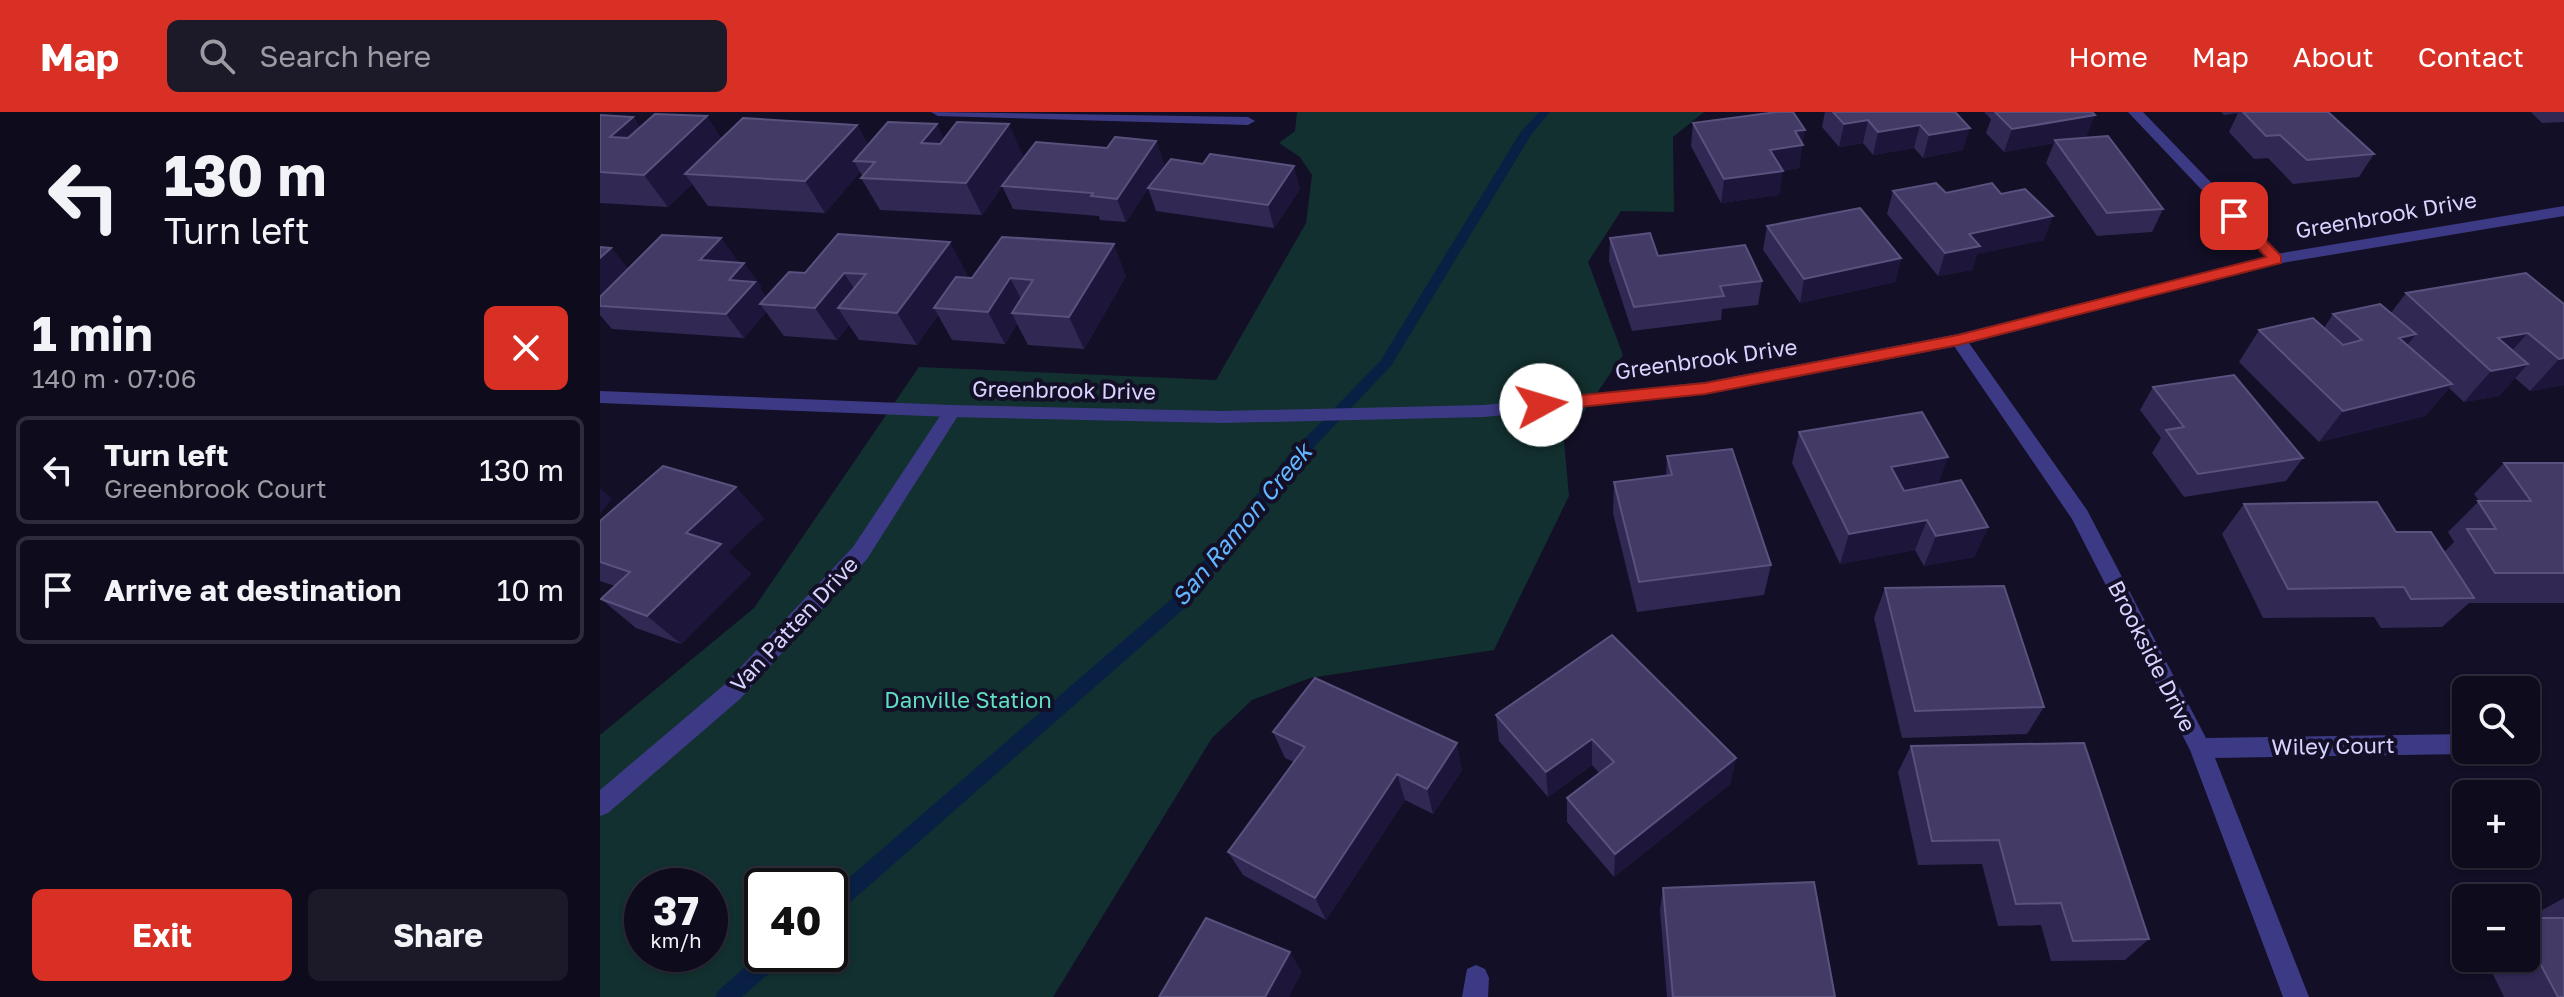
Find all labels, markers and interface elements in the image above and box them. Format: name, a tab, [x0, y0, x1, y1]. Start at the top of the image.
search box	[167, 20, 727, 92]
text: Map	[40, 34, 119, 79]
icon: search	[195, 34, 239, 78]
text: Search here	[259, 38, 431, 74]
text: Home	[2069, 40, 2148, 73]
text: Map	[2192, 40, 2249, 73]
text: About	[2293, 40, 2374, 73]
text: Contact	[2418, 40, 2524, 73]
text: 130 m	[164, 141, 326, 208]
icon: left	[32, 144, 136, 248]
pin	[2200, 182, 2268, 250]
street label: Greenbrook Drive	[2293, 185, 2479, 244]
icon: arrive	[2212, 194, 2256, 238]
text: Turn left	[164, 209, 310, 252]
text: 1 min	[32, 304, 153, 362]
button: close	[484, 306, 568, 390]
street label: Greenbrook Drive	[1613, 332, 1799, 385]
text: 140 m · 07:06	[32, 363, 196, 394]
position arrow	[1499, 363, 1583, 447]
street label: Greenbrook Drive	[972, 374, 1156, 405]
water label: San Ramon Creek	[1165, 435, 1319, 611]
text: Turn left	[104, 437, 229, 473]
icon: left	[36, 448, 80, 492]
text: 130 m	[479, 452, 564, 488]
text: Greenbrook Court	[104, 473, 327, 504]
street label: Van Patten Drive	[724, 550, 863, 697]
icon: arrive	[36, 568, 80, 612]
text: Arrive at destination	[104, 572, 401, 608]
text: 10 m	[497, 572, 564, 608]
street label: Brookside Drive	[2103, 576, 2202, 736]
map controls	[2452, 676, 2540, 972]
button: search	[2452, 676, 2540, 764]
park label: Danville Station	[884, 686, 1052, 713]
street label: Wiley Court	[2271, 731, 2395, 760]
button: +	[2452, 780, 2540, 868]
speed limit sign: 40	[744, 868, 848, 972]
button: −	[2452, 884, 2540, 972]
text: 37	[653, 886, 699, 934]
button: Exit	[32, 889, 292, 981]
button: Share	[308, 889, 568, 981]
text: km/h	[651, 928, 701, 952]

